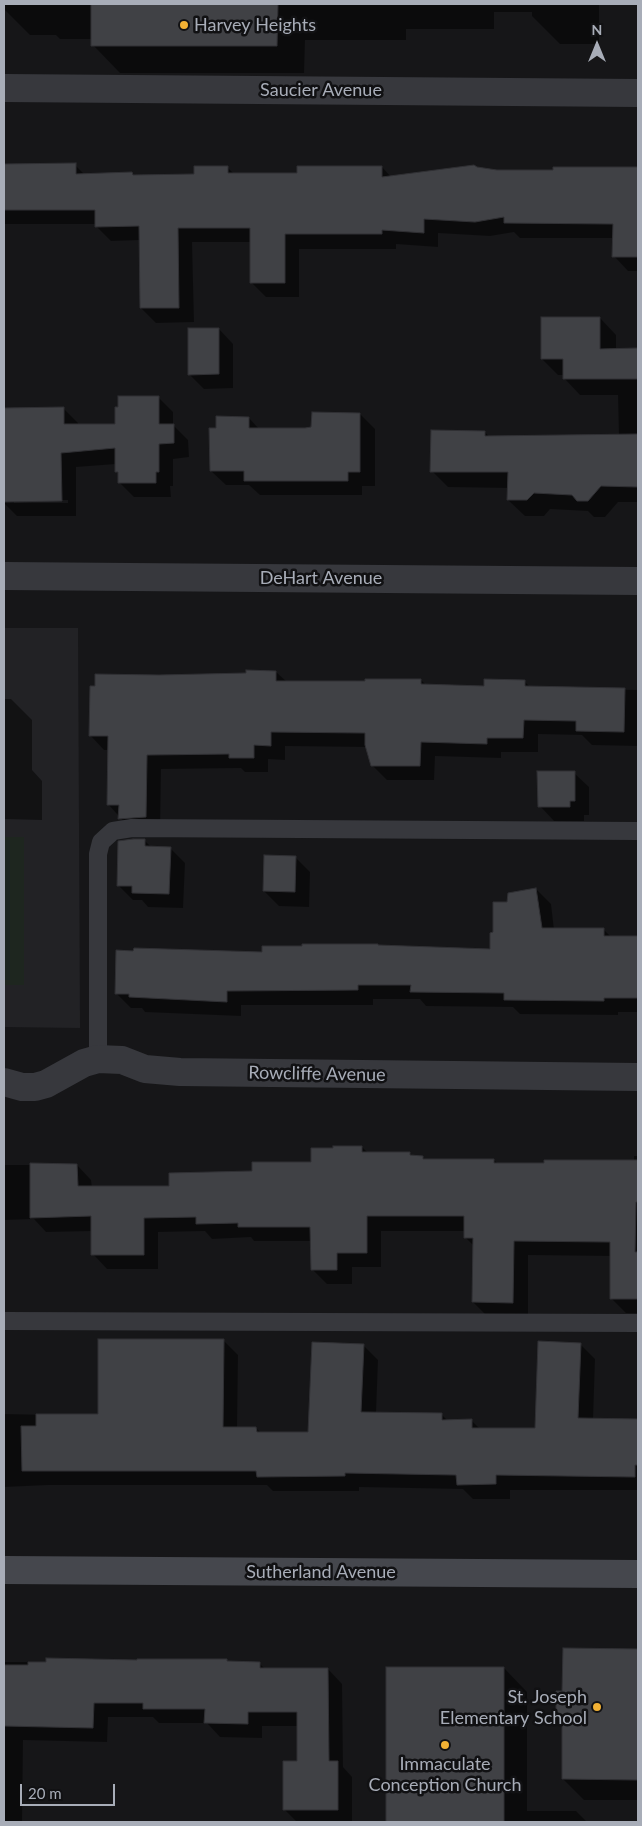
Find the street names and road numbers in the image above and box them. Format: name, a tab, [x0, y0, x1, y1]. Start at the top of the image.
street label: Saucier Avenue	[260, 79, 382, 101]
street label: DeHart Avenue	[260, 567, 382, 589]
street label: Rowcliffe Avenue	[248, 1062, 386, 1086]
street label: Sutherland Avenue	[246, 1561, 396, 1583]

